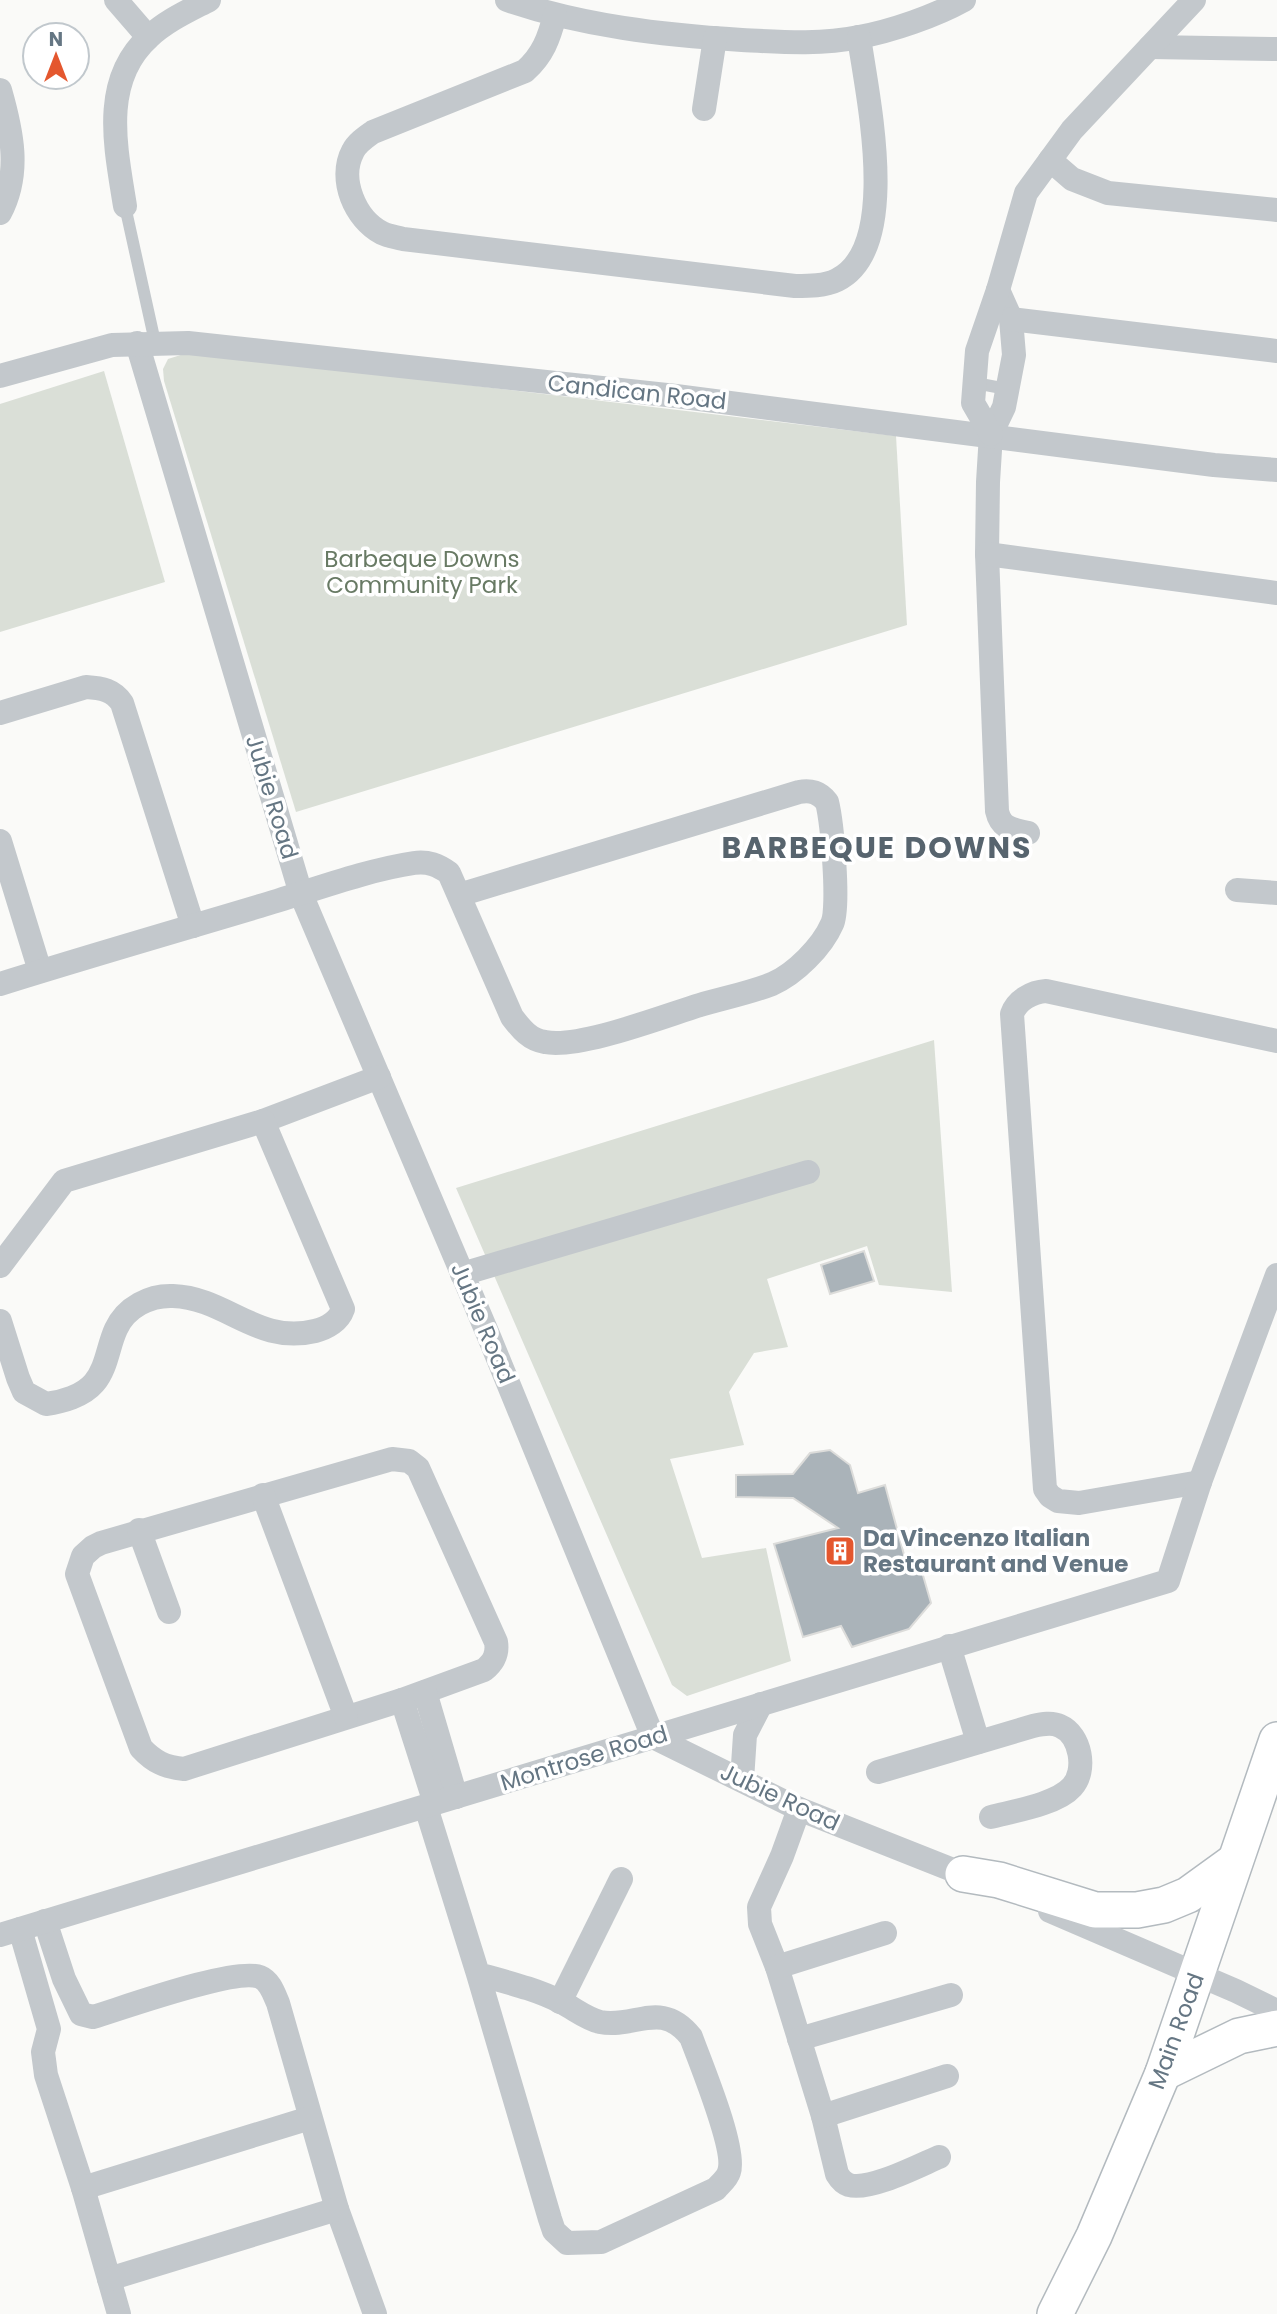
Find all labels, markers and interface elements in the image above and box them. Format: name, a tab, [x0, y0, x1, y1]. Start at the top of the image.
north arrow	[21, 21, 91, 91]
text: N	[49, 26, 63, 53]
street label: Candican Road	[546, 367, 728, 417]
park label: Barbeque Downs Community Park	[324, 543, 520, 601]
street label: Jubie Road	[238, 731, 306, 863]
district label: BARBEQUE DOWNS	[722, 826, 1032, 869]
street label: Jubie Road	[443, 1258, 523, 1388]
place label: Da Vincenzo Italian Restaurant and Venue	[863, 1522, 1128, 1580]
building icon: Da Vincenzo Italian Restaurant and Venue	[823, 1534, 857, 1568]
street label: Montrose Road	[497, 1717, 671, 1799]
street label: Jubie Road	[715, 1755, 845, 1839]
street label: Main Road	[1140, 1968, 1212, 2094]

